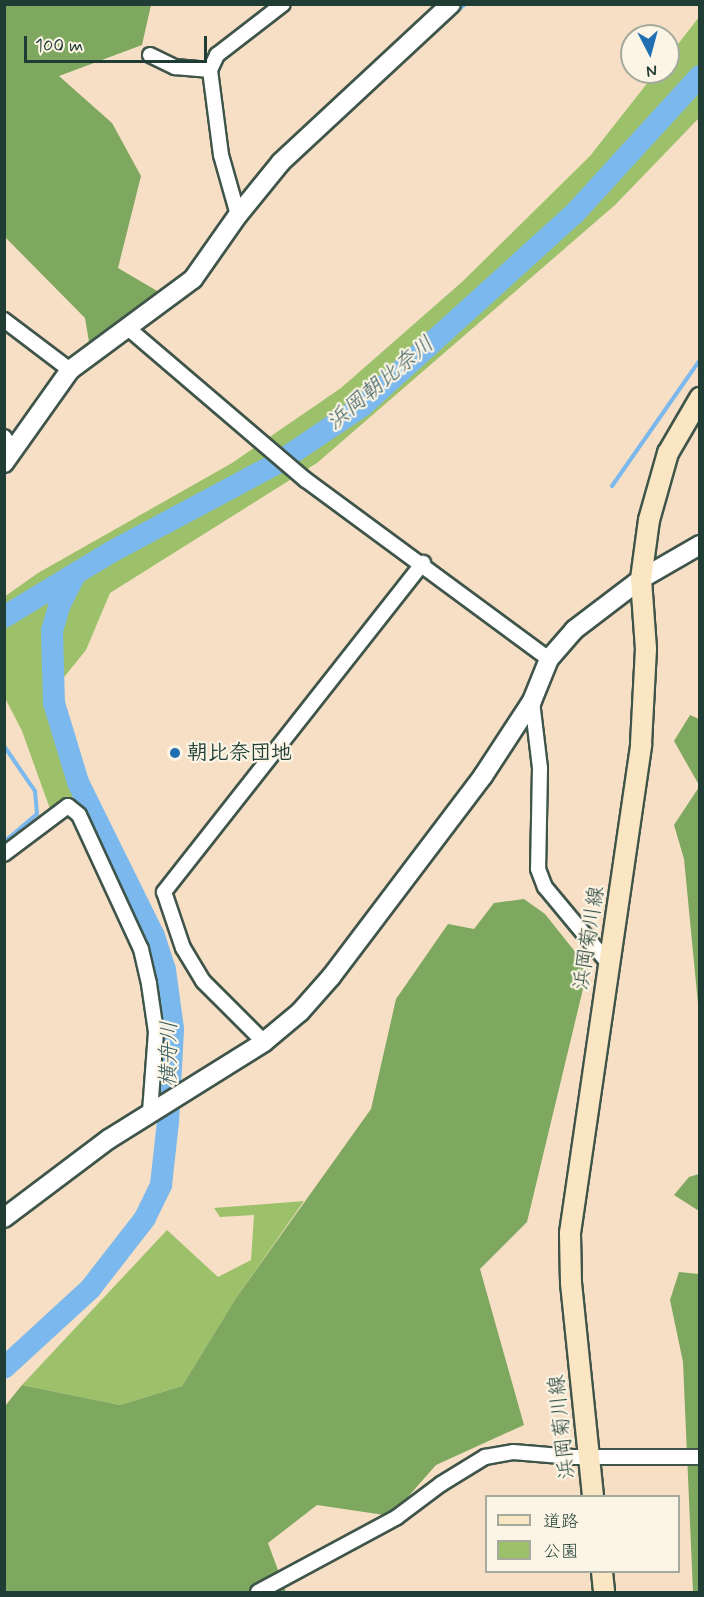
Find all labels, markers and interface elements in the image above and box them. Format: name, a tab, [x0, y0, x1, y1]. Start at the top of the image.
scale bar	[27, 24, 210, 62]
north arrow	[620, 24, 680, 84]
text: 100 m	[35, 34, 83, 58]
text: N	[645, 59, 658, 81]
water label: 浜岡朝比奈川	[322, 331, 440, 437]
place label: 朝比奈団地	[187, 740, 292, 766]
marker: 朝比奈団地	[168, 746, 182, 760]
street label: 浜岡菊川線	[568, 884, 610, 992]
water label: 横舟川	[156, 1021, 184, 1087]
street label: 浜岡菊川線	[544, 1373, 580, 1481]
legend	[485, 1495, 680, 1573]
text: 道路	[543, 1510, 579, 1534]
text: 公園	[543, 1540, 579, 1564]

